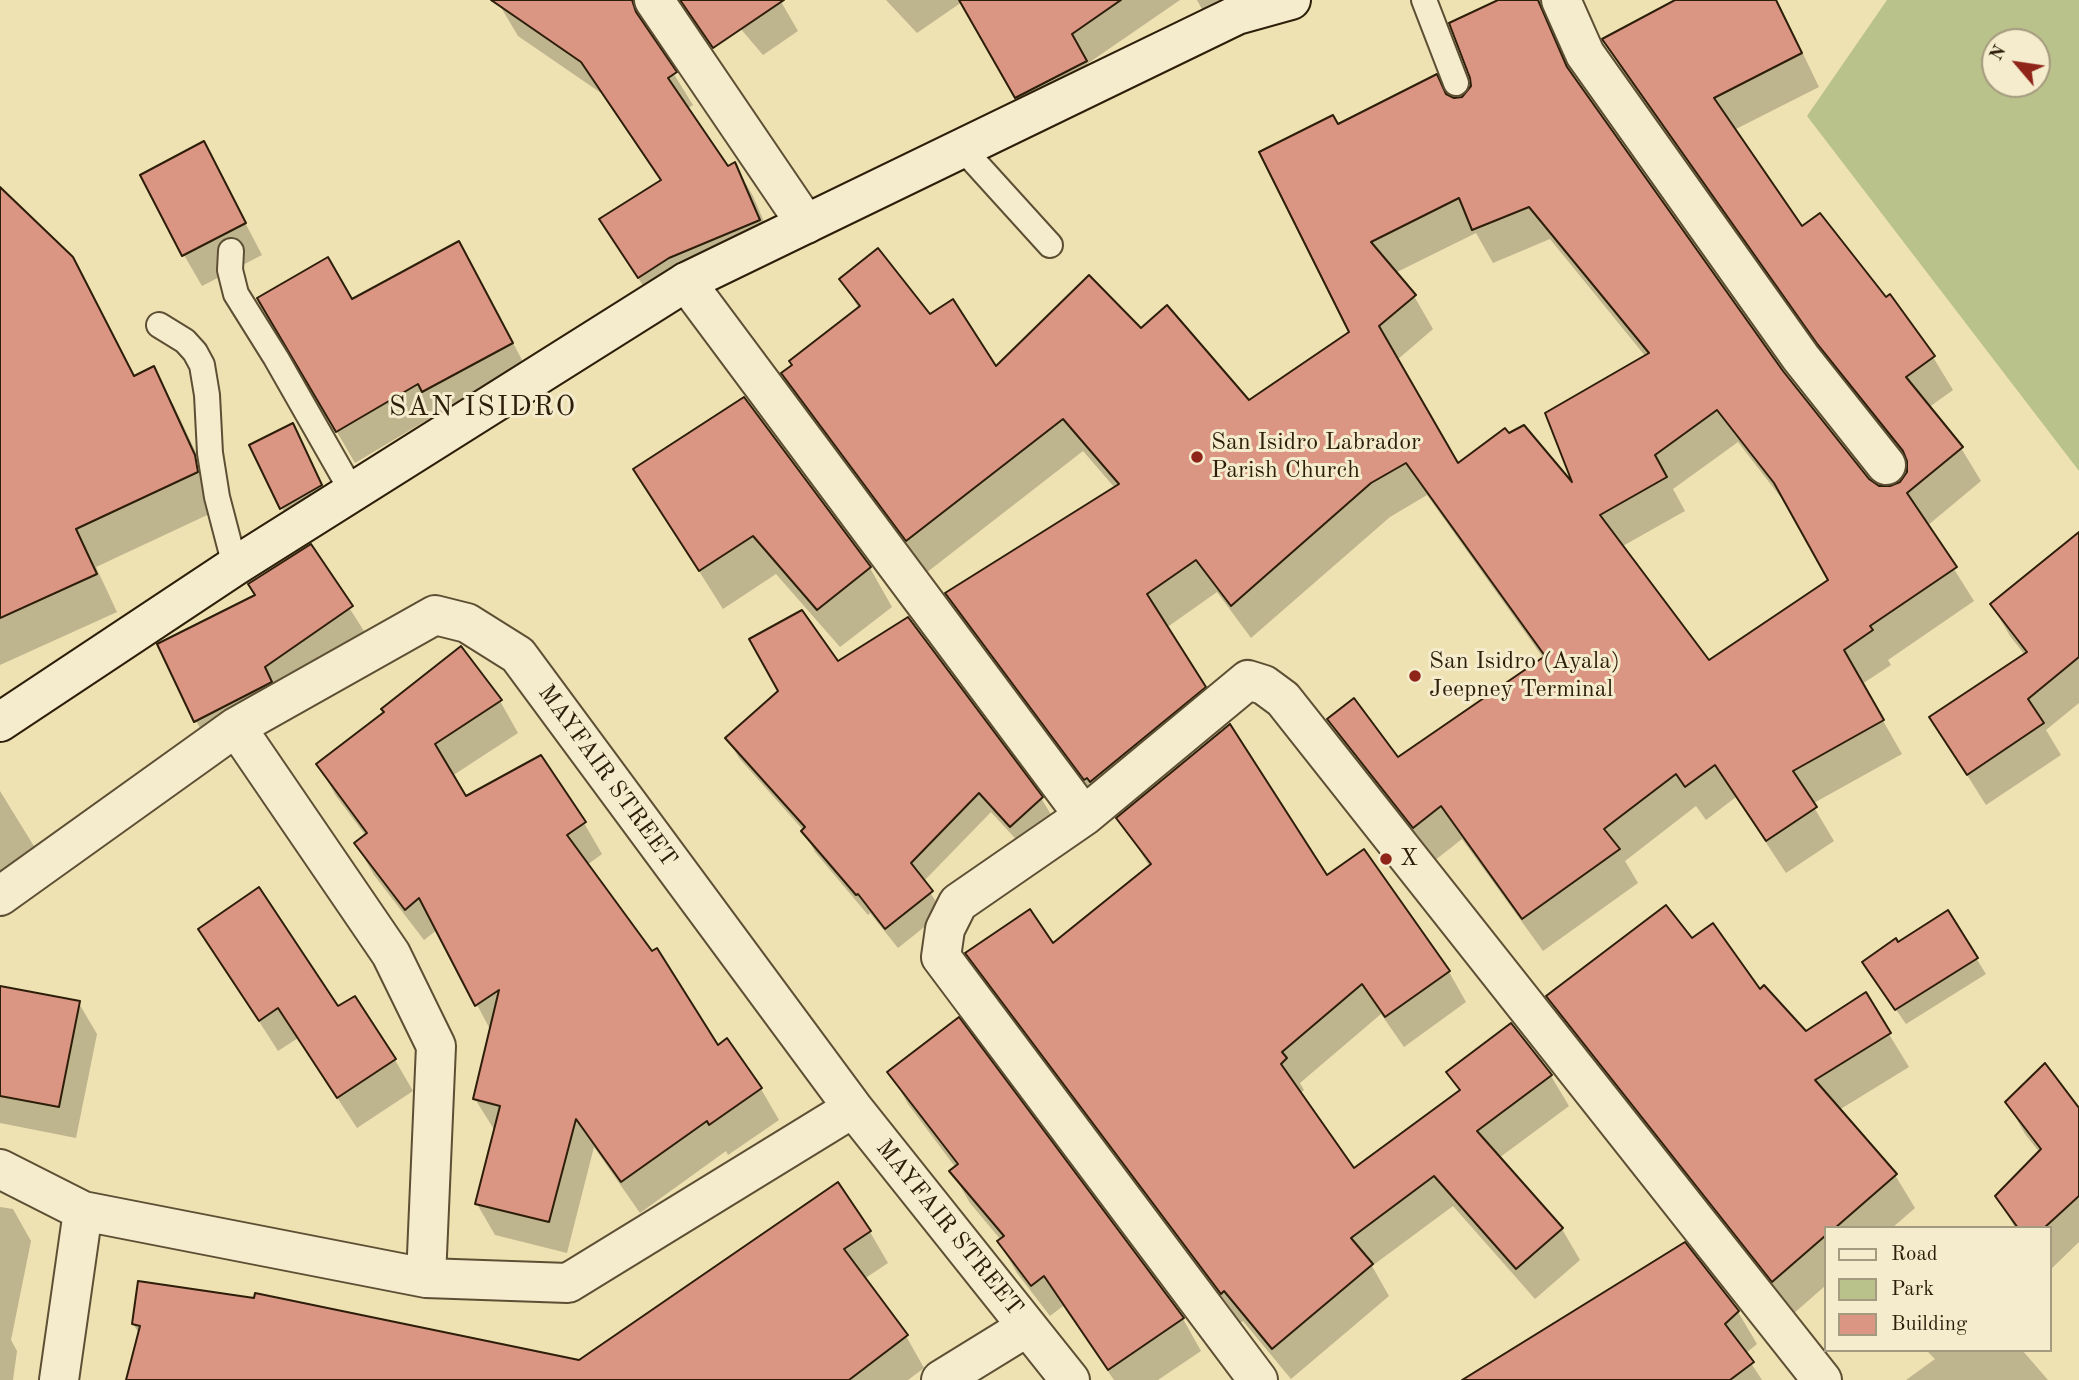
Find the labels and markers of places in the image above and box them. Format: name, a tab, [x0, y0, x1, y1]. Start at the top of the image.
place label: San Isidro Labrador Parish Church	[1211, 429, 1421, 485]
marker: San Isidro Labrador Parish Church	[1189, 449, 1205, 465]
place label: San Isidro (Ayala) Jeepney Terminal	[1429, 648, 1620, 704]
marker: San Isidro (Ayala) Jeepney Terminal	[1407, 668, 1423, 684]
place label: X	[1400, 845, 1418, 873]
marker: X	[1378, 851, 1394, 867]

